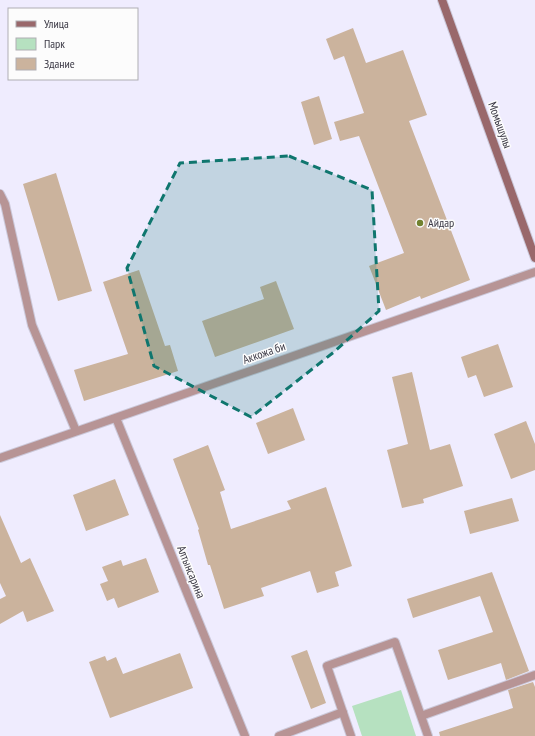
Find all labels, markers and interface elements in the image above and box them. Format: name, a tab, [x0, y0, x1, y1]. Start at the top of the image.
legend	[8, 8, 138, 80]
text: Улица	[44, 16, 69, 31]
text: Парк	[44, 36, 65, 51]
text: Здание	[44, 56, 75, 71]
street label: Момышулы	[485, 100, 516, 150]
place label: Айдар	[428, 215, 454, 230]
marker: Айдар	[415, 218, 425, 228]
street label: Аккожа би	[240, 338, 287, 367]
street label: Алтынсарина	[174, 543, 209, 601]

